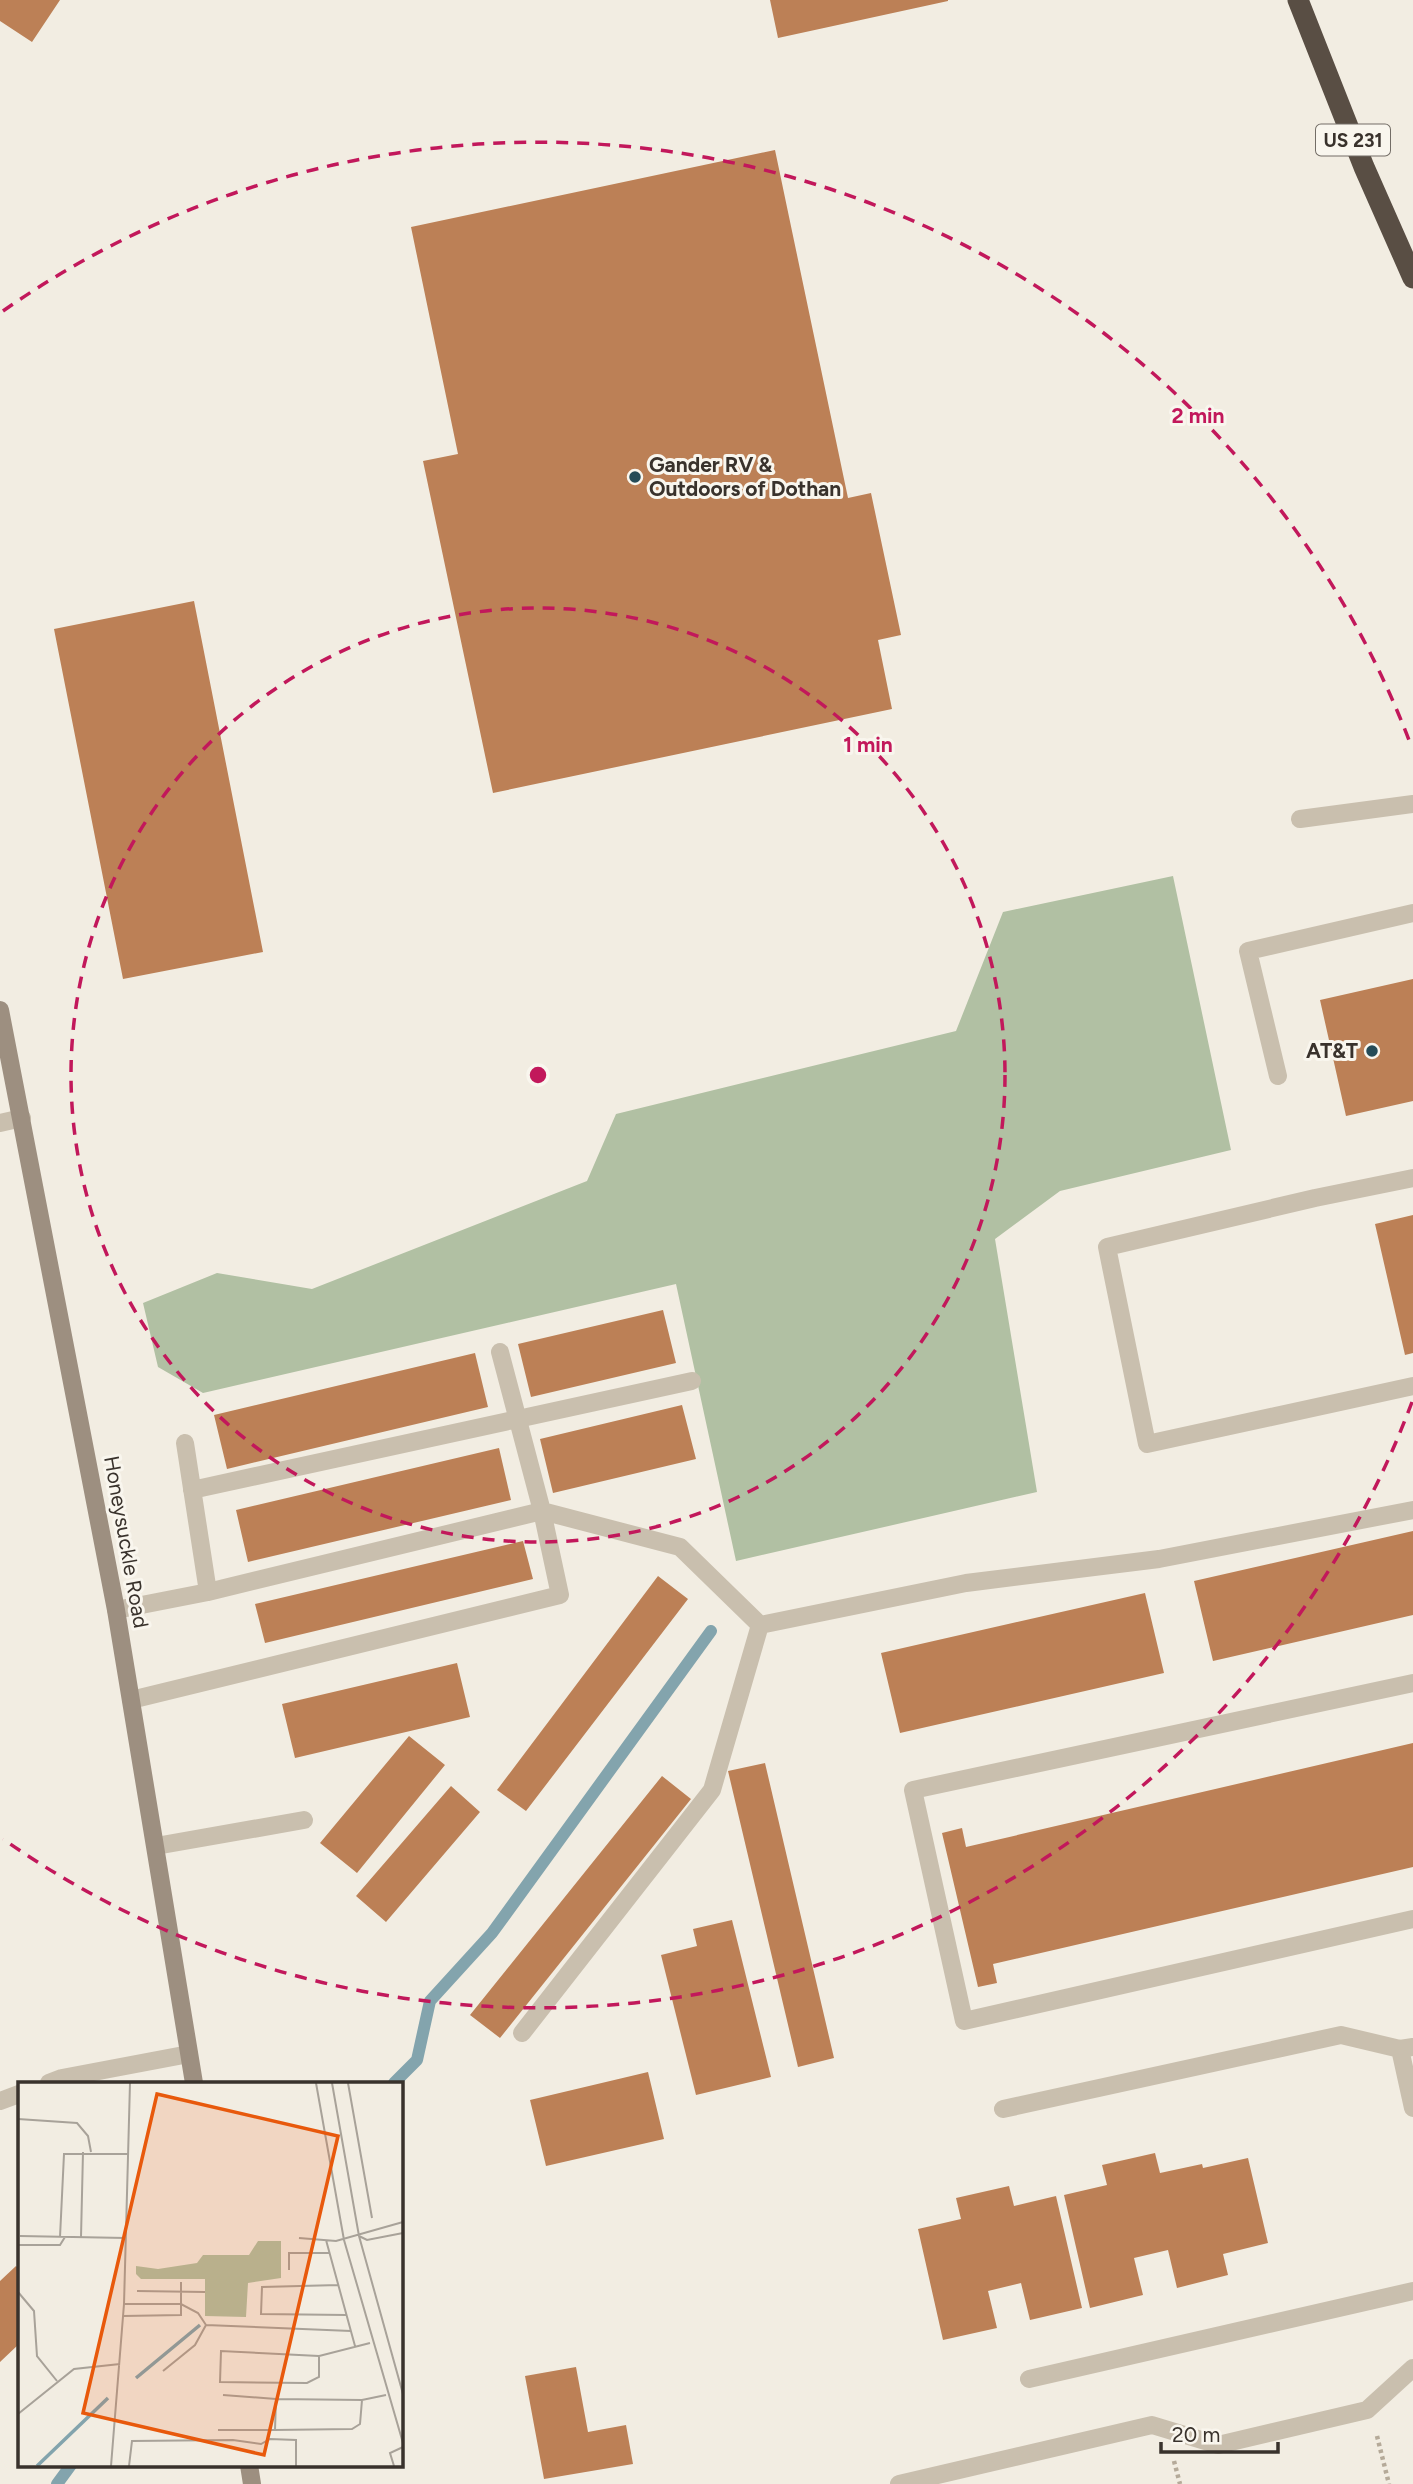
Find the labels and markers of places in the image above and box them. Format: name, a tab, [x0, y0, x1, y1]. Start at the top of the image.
place label: Gander RV & Outdoors of Dothan	[649, 452, 841, 501]
marker: Gander RV & Outdoors of Dothan	[627, 469, 643, 485]
place label: AT&T	[1306, 1038, 1358, 1063]
marker: AT&T	[1364, 1043, 1380, 1059]
centre of rings	[526, 1063, 550, 1087]

